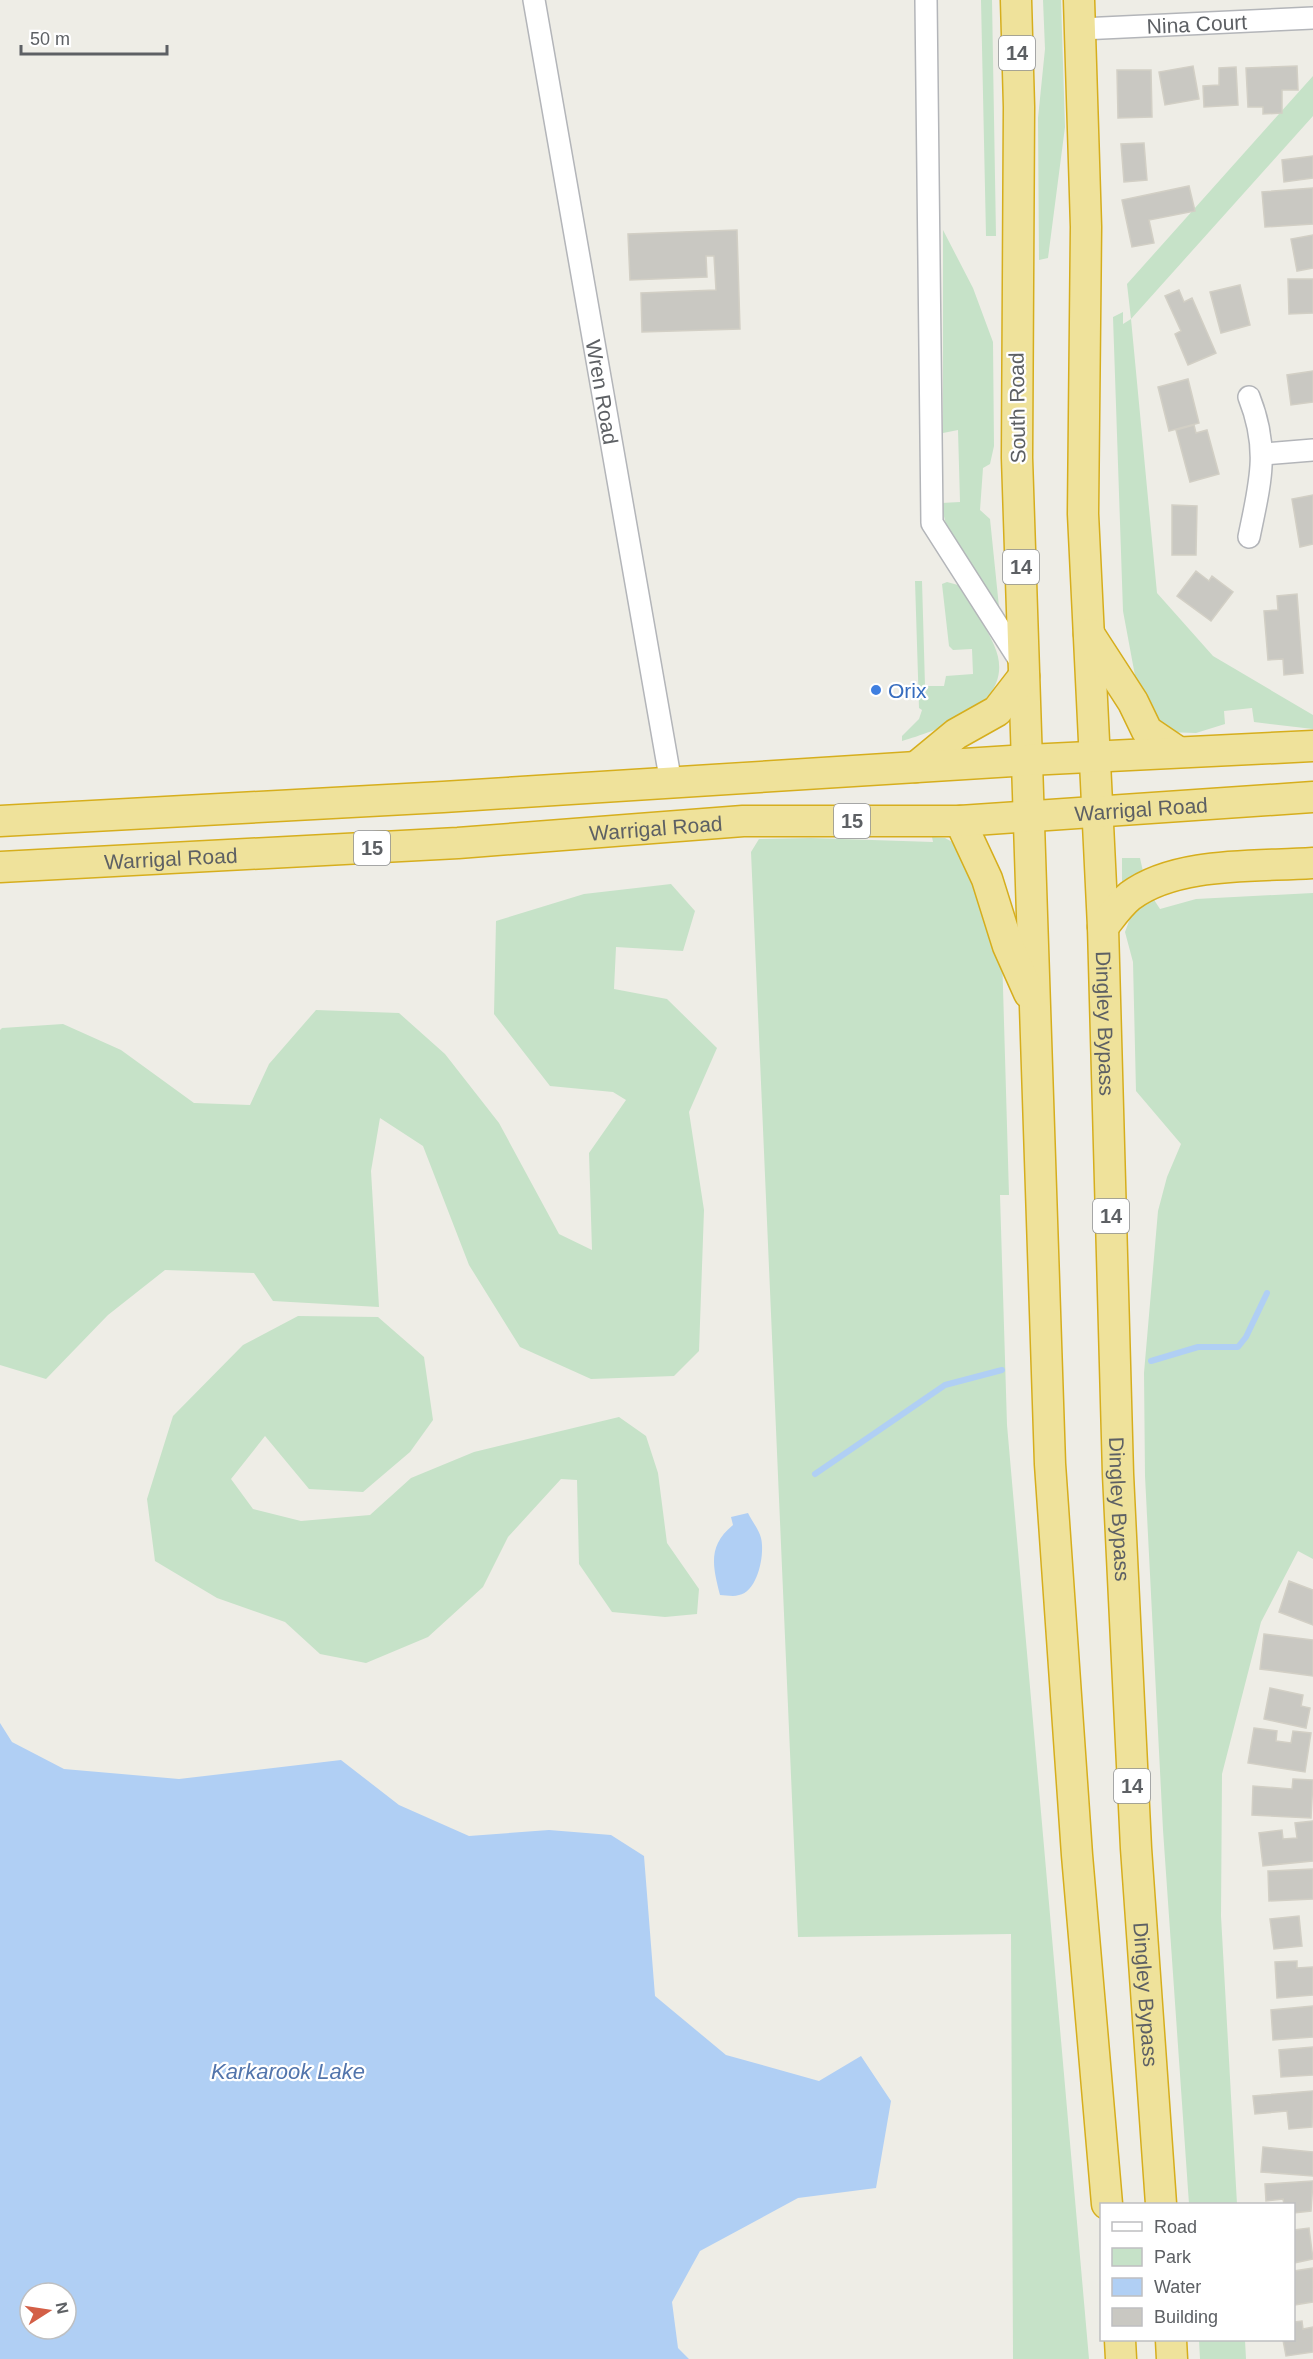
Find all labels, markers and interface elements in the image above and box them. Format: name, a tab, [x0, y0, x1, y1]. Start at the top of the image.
street label: Nina Court	[1146, 10, 1248, 37]
scale bar	[21, 18, 166, 56]
text: 50 m	[30, 29, 70, 49]
road number: 14	[999, 36, 1035, 70]
street label: Wren Road	[582, 338, 623, 446]
street label: South Road	[1005, 352, 1029, 464]
road number: 14	[1003, 550, 1039, 584]
place label: Orix	[888, 679, 927, 702]
marker: Orix	[869, 683, 883, 697]
street label: Warrigal Road	[1074, 793, 1208, 825]
road number: 15	[834, 804, 870, 838]
street label: Warrigal Road	[588, 811, 723, 844]
road number: 15	[354, 831, 390, 865]
street label: Warrigal Road	[103, 843, 238, 873]
street label: Dingley Bypass	[1092, 951, 1119, 1096]
road number: 14	[1093, 1199, 1129, 1233]
street label: Dingley Bypass	[1105, 1436, 1135, 1582]
road number: 14	[1114, 1769, 1150, 1803]
street label: Dingley Bypass	[1130, 1921, 1163, 2067]
water label: Karkarook Lake	[211, 2059, 365, 2084]
legend	[1100, 2203, 1295, 2341]
text: Road	[1154, 2217, 1197, 2237]
text: Park	[1154, 2247, 1192, 2267]
text: Water	[1154, 2277, 1201, 2297]
north arrow	[18, 2281, 78, 2341]
text: N	[53, 2301, 72, 2315]
text: Building	[1154, 2307, 1218, 2327]

